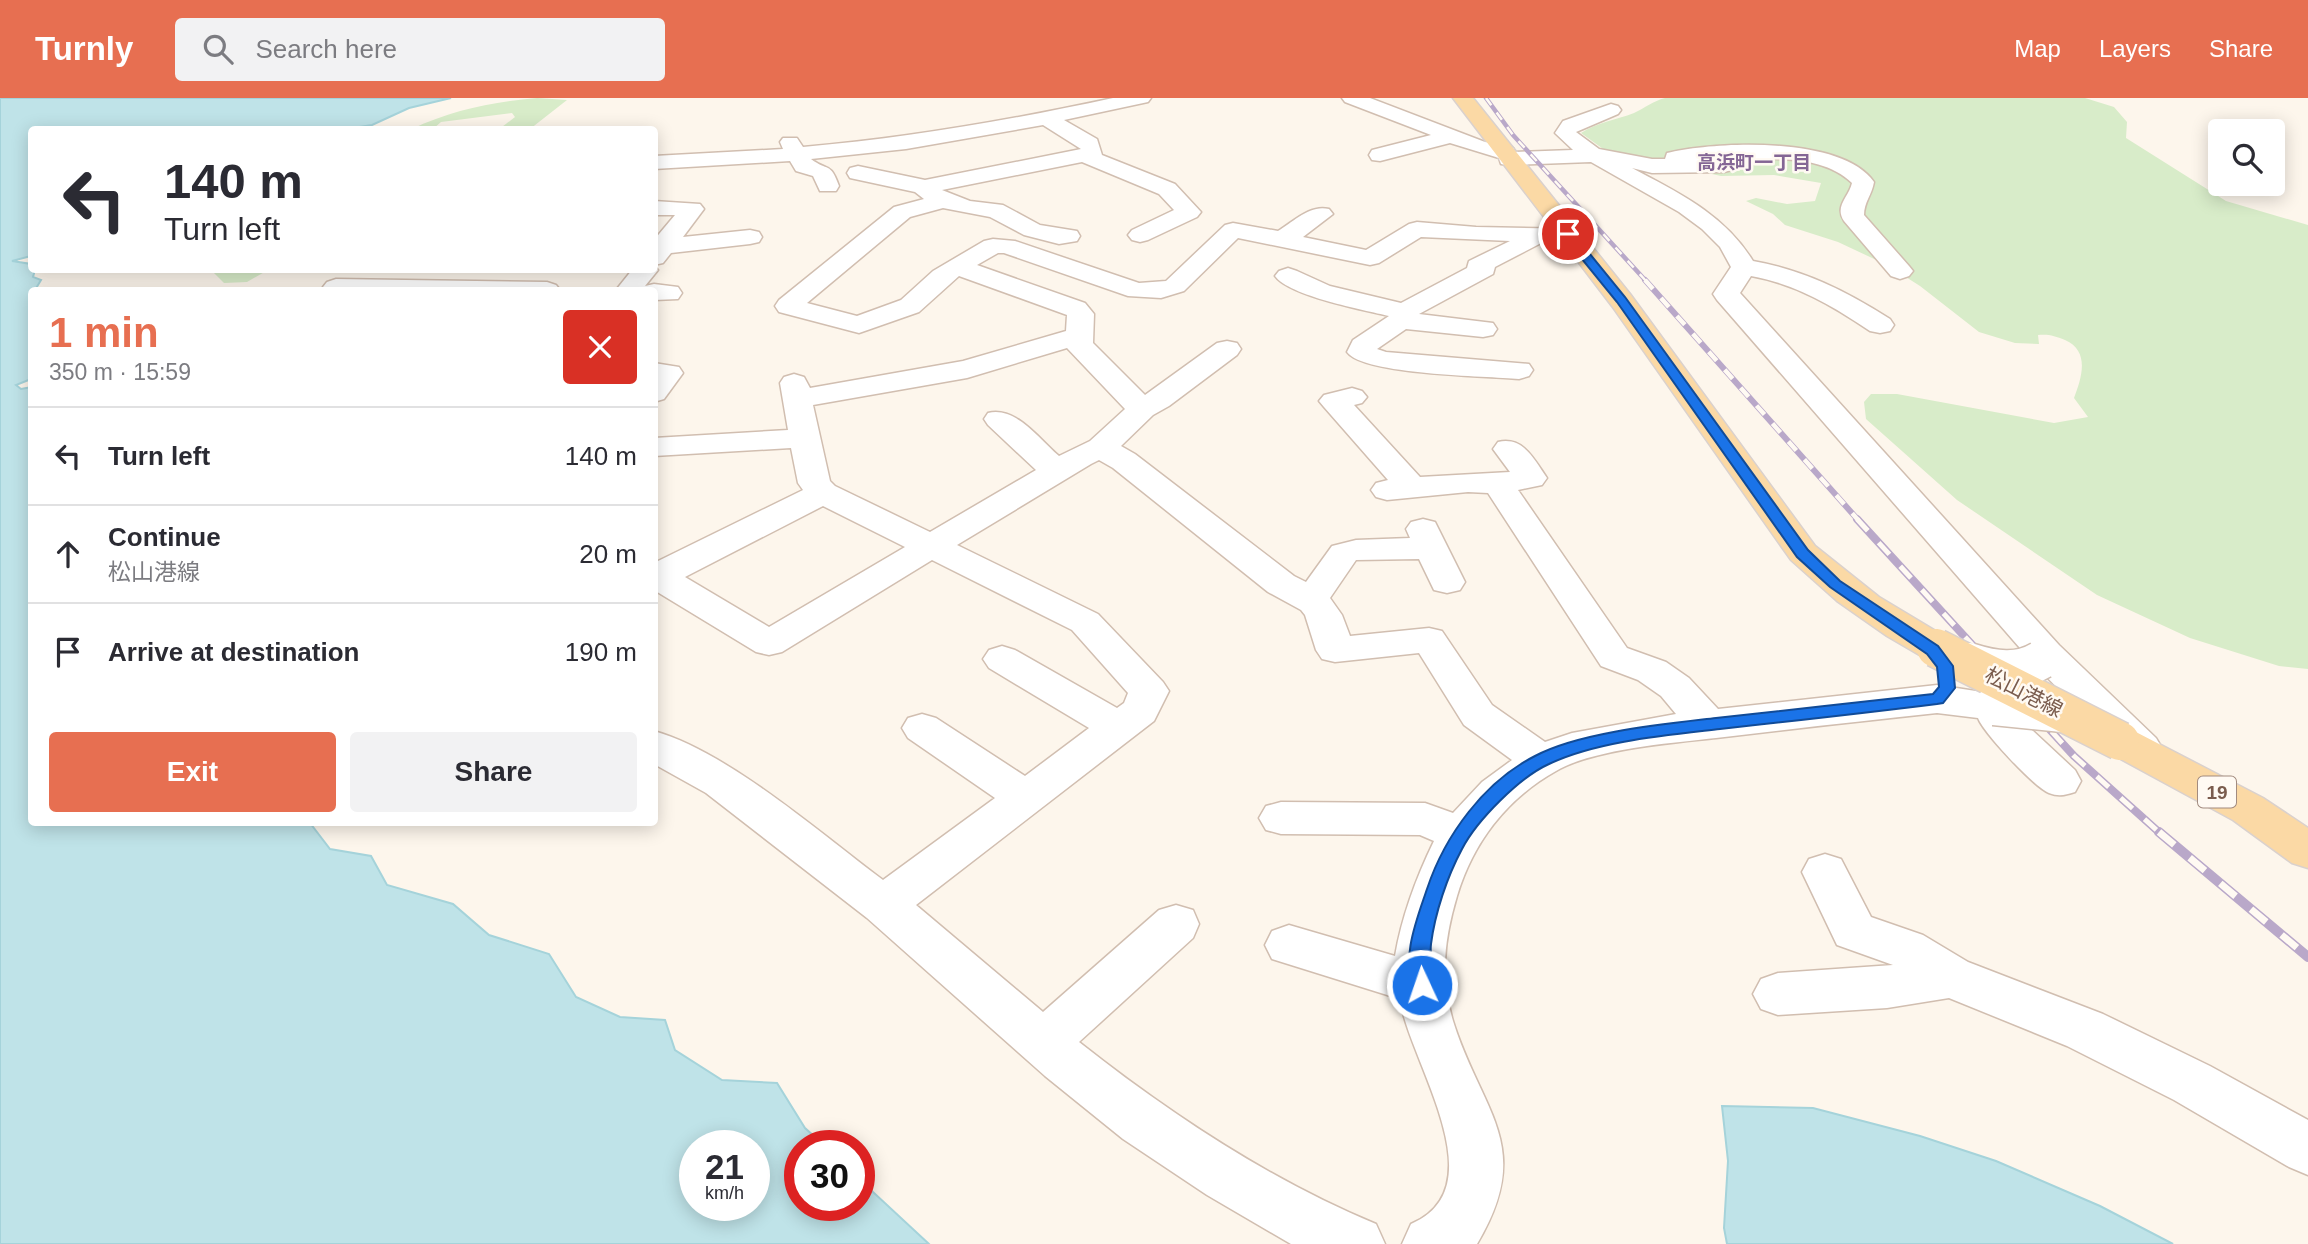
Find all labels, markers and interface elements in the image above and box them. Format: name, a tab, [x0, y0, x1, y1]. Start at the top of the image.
search box	[175, 18, 665, 81]
text: Turnly	[35, 30, 133, 67]
icon: search	[199, 30, 237, 68]
text: Search here	[255, 34, 397, 64]
text: Map	[2014, 35, 2061, 62]
text: Layers	[2099, 35, 2171, 62]
text: Share	[2209, 35, 2273, 62]
map controls	[2208, 119, 2285, 196]
button: search	[2208, 119, 2285, 196]
district label: 高浜町一丁目	[1697, 152, 1811, 173]
icon: left	[49, 154, 140, 245]
text: 140 m	[164, 154, 303, 208]
pin	[1538, 204, 1598, 264]
text: Turn left	[164, 211, 280, 247]
icon: arrive	[1549, 215, 1587, 253]
text: 1 min	[49, 309, 159, 356]
button: close	[563, 310, 637, 384]
text: 350 m · 15:59	[49, 359, 191, 385]
icon: left	[49, 437, 87, 475]
text: Turn left	[108, 441, 210, 471]
text: 140 m	[565, 441, 637, 471]
text: Continue	[108, 522, 221, 552]
icon: ahead	[49, 535, 87, 573]
text: 20 m	[579, 539, 637, 569]
text: 松山港線	[108, 559, 200, 585]
icon: arrive	[49, 633, 87, 671]
text: Arrive at destination	[108, 637, 359, 667]
text: 190 m	[565, 637, 637, 667]
street label: 松山港線	[1981, 663, 2067, 721]
button: Exit	[49, 732, 336, 812]
button: Share	[350, 732, 637, 812]
road number: 19	[2198, 776, 2236, 807]
position arrow	[1385, 948, 1459, 1022]
speed limit sign: 30	[784, 1130, 875, 1221]
text: 21	[705, 1147, 744, 1186]
text: km/h	[705, 1183, 744, 1203]

